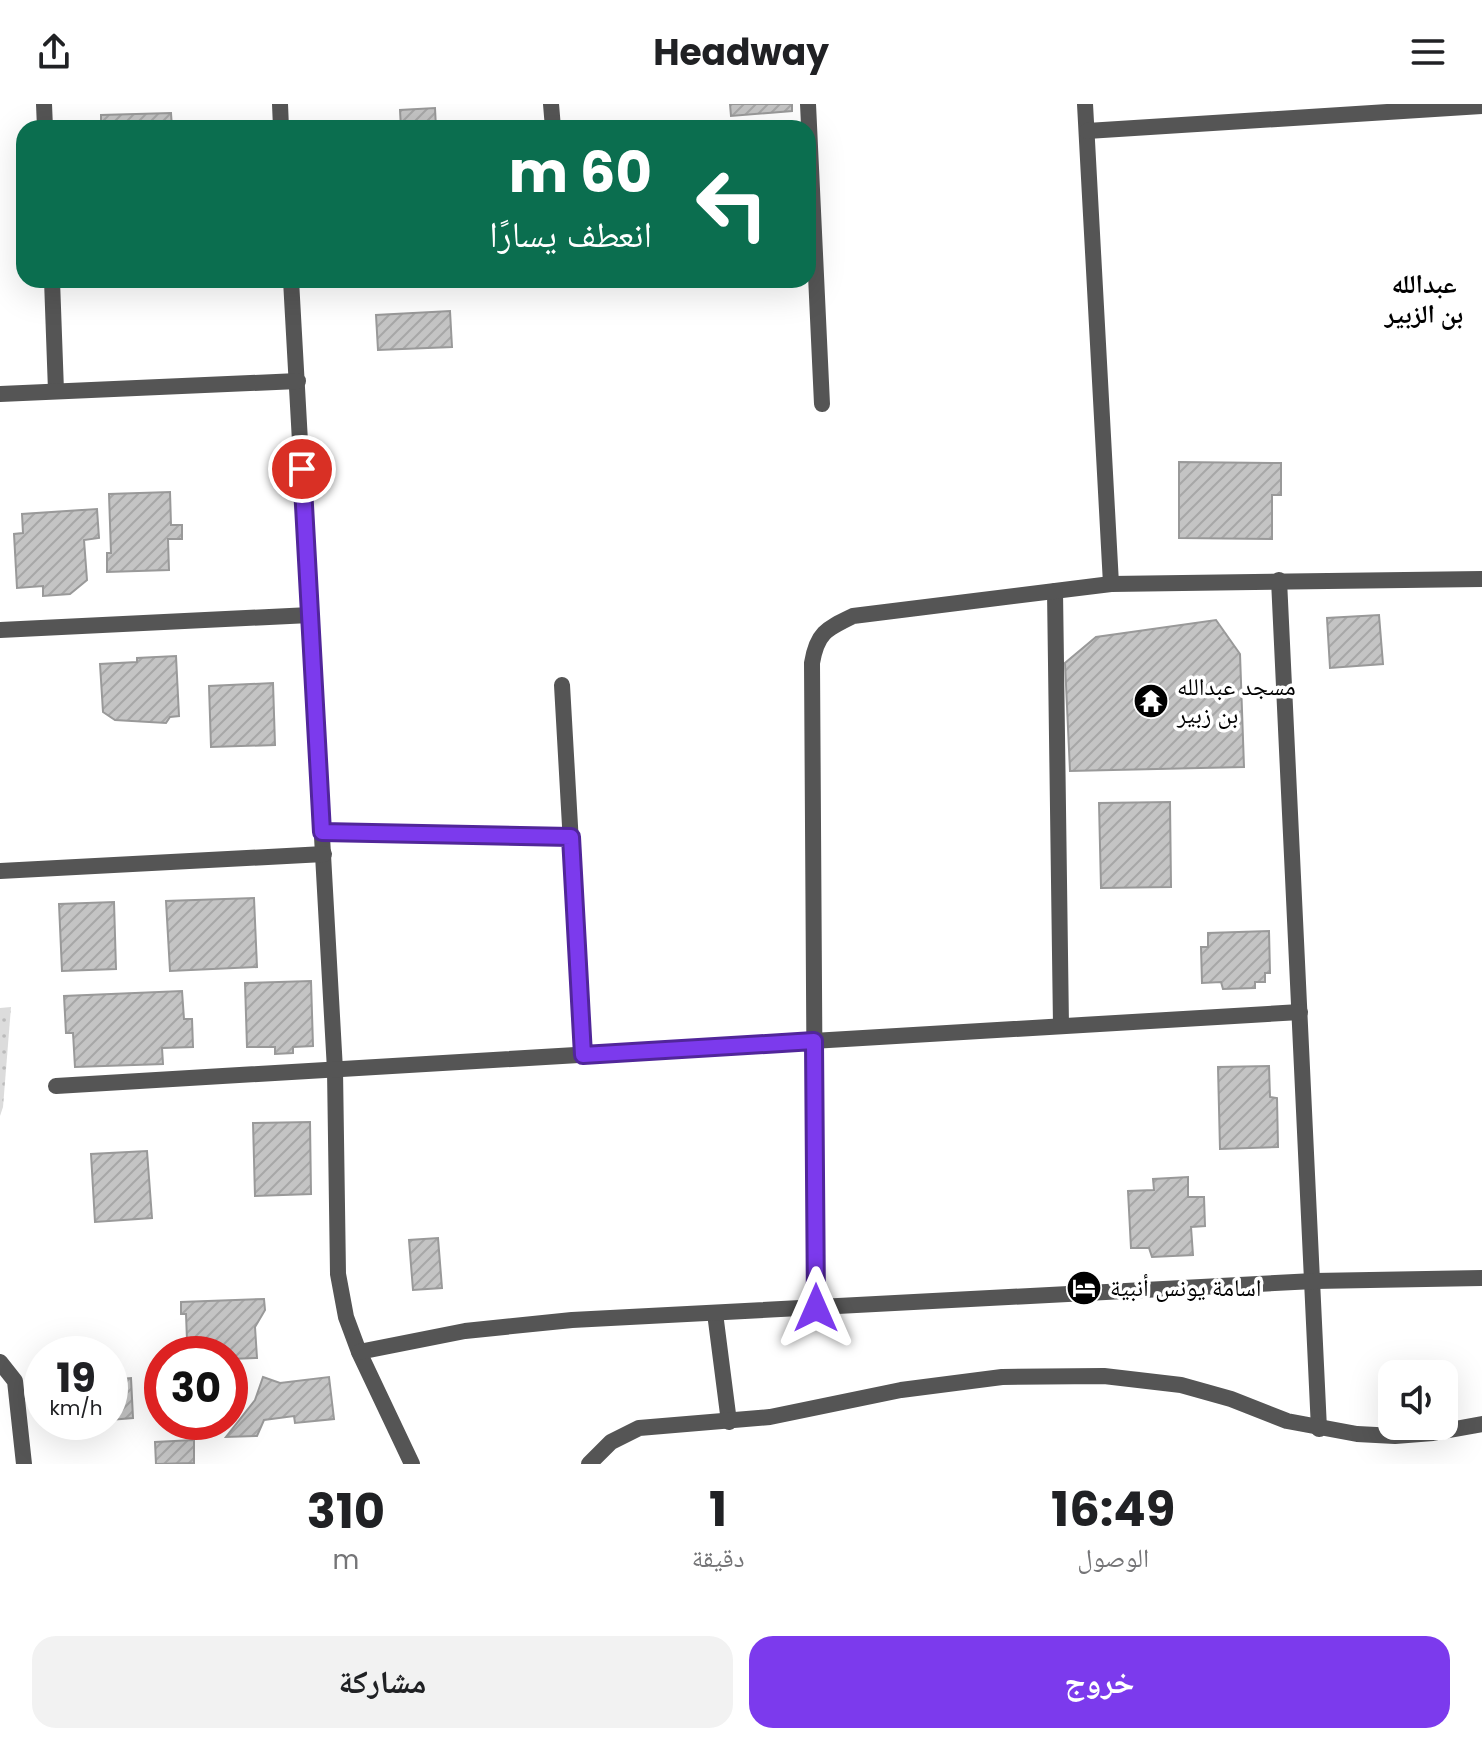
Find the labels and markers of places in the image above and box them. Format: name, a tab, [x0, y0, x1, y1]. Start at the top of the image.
pin	[268, 435, 336, 503]
place label: مسجد عبدالله بن زبير	[1176, 670, 1296, 731]
temple icon: مسجد عبدالله بن زبير	[1132, 682, 1170, 720]
hotel icon: اسامة يونس أنبية	[1065, 1269, 1103, 1307]
place label: اسامة يونس أنبية	[1110, 1271, 1261, 1304]

